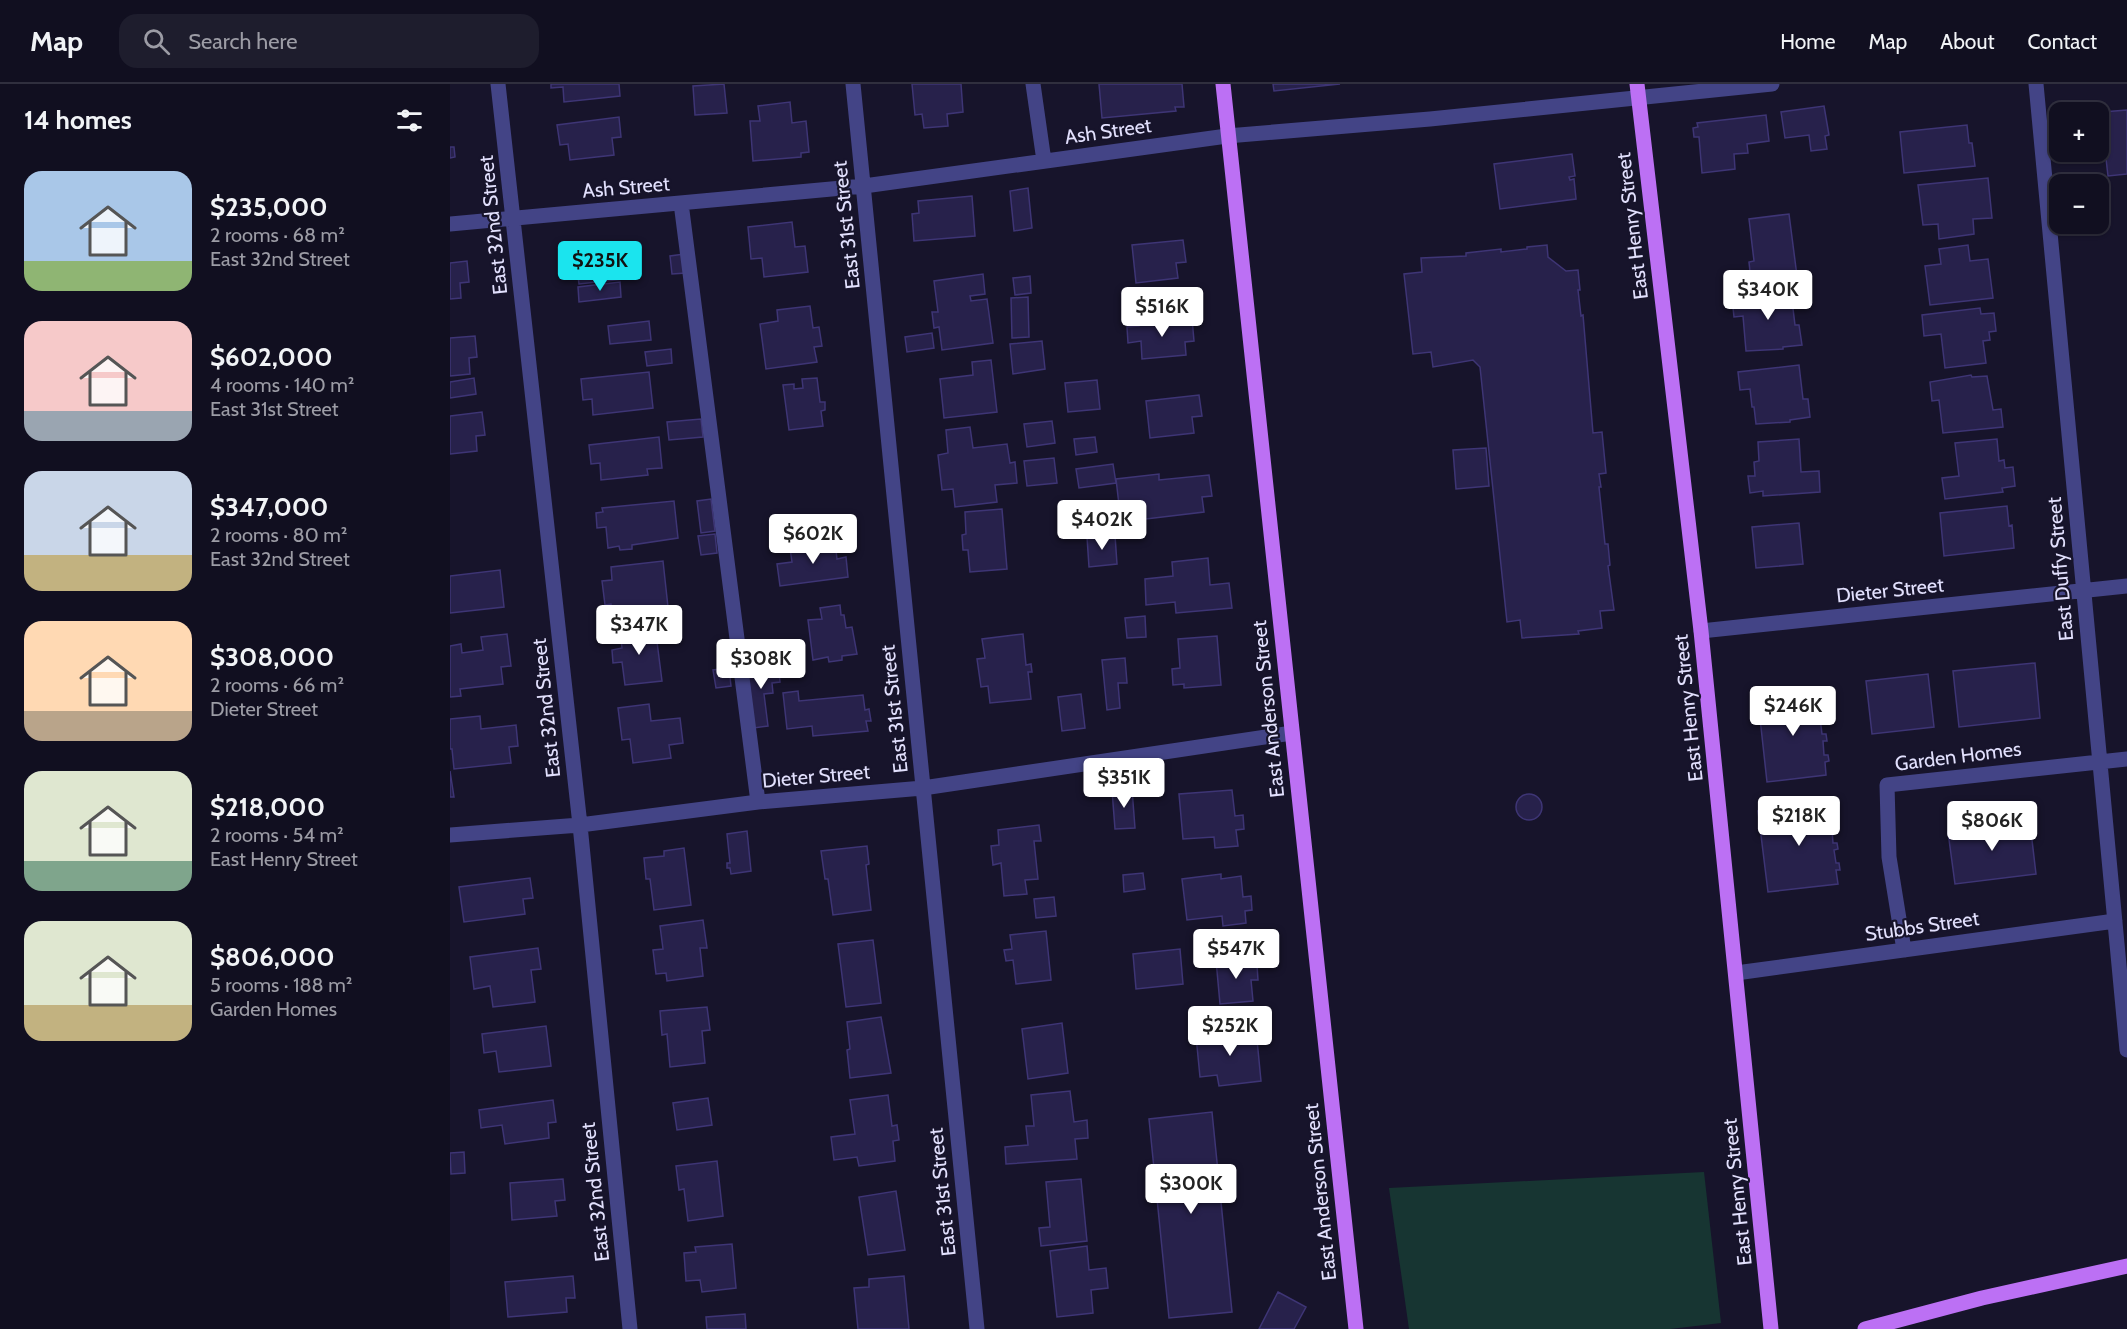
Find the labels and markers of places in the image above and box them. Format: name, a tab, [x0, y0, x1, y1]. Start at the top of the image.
pin: $235K	[558, 241, 642, 292]
pin: $340K	[1726, 270, 1810, 321]
pin: $516K	[1120, 287, 1204, 338]
pin: $402K	[1060, 500, 1144, 551]
pin: $602K	[771, 514, 855, 565]
pin: $347K	[597, 605, 681, 656]
pin: $308K	[719, 639, 803, 690]
pin: $246K	[1751, 686, 1835, 737]
pin: $351K	[1082, 758, 1166, 809]
pin: $218K	[1757, 796, 1841, 847]
pin: $806K	[1950, 801, 2034, 852]
pin: $547K	[1194, 929, 1278, 980]
pin: $252K	[1188, 1006, 1272, 1057]
pin: $300K	[1149, 1164, 1233, 1215]

